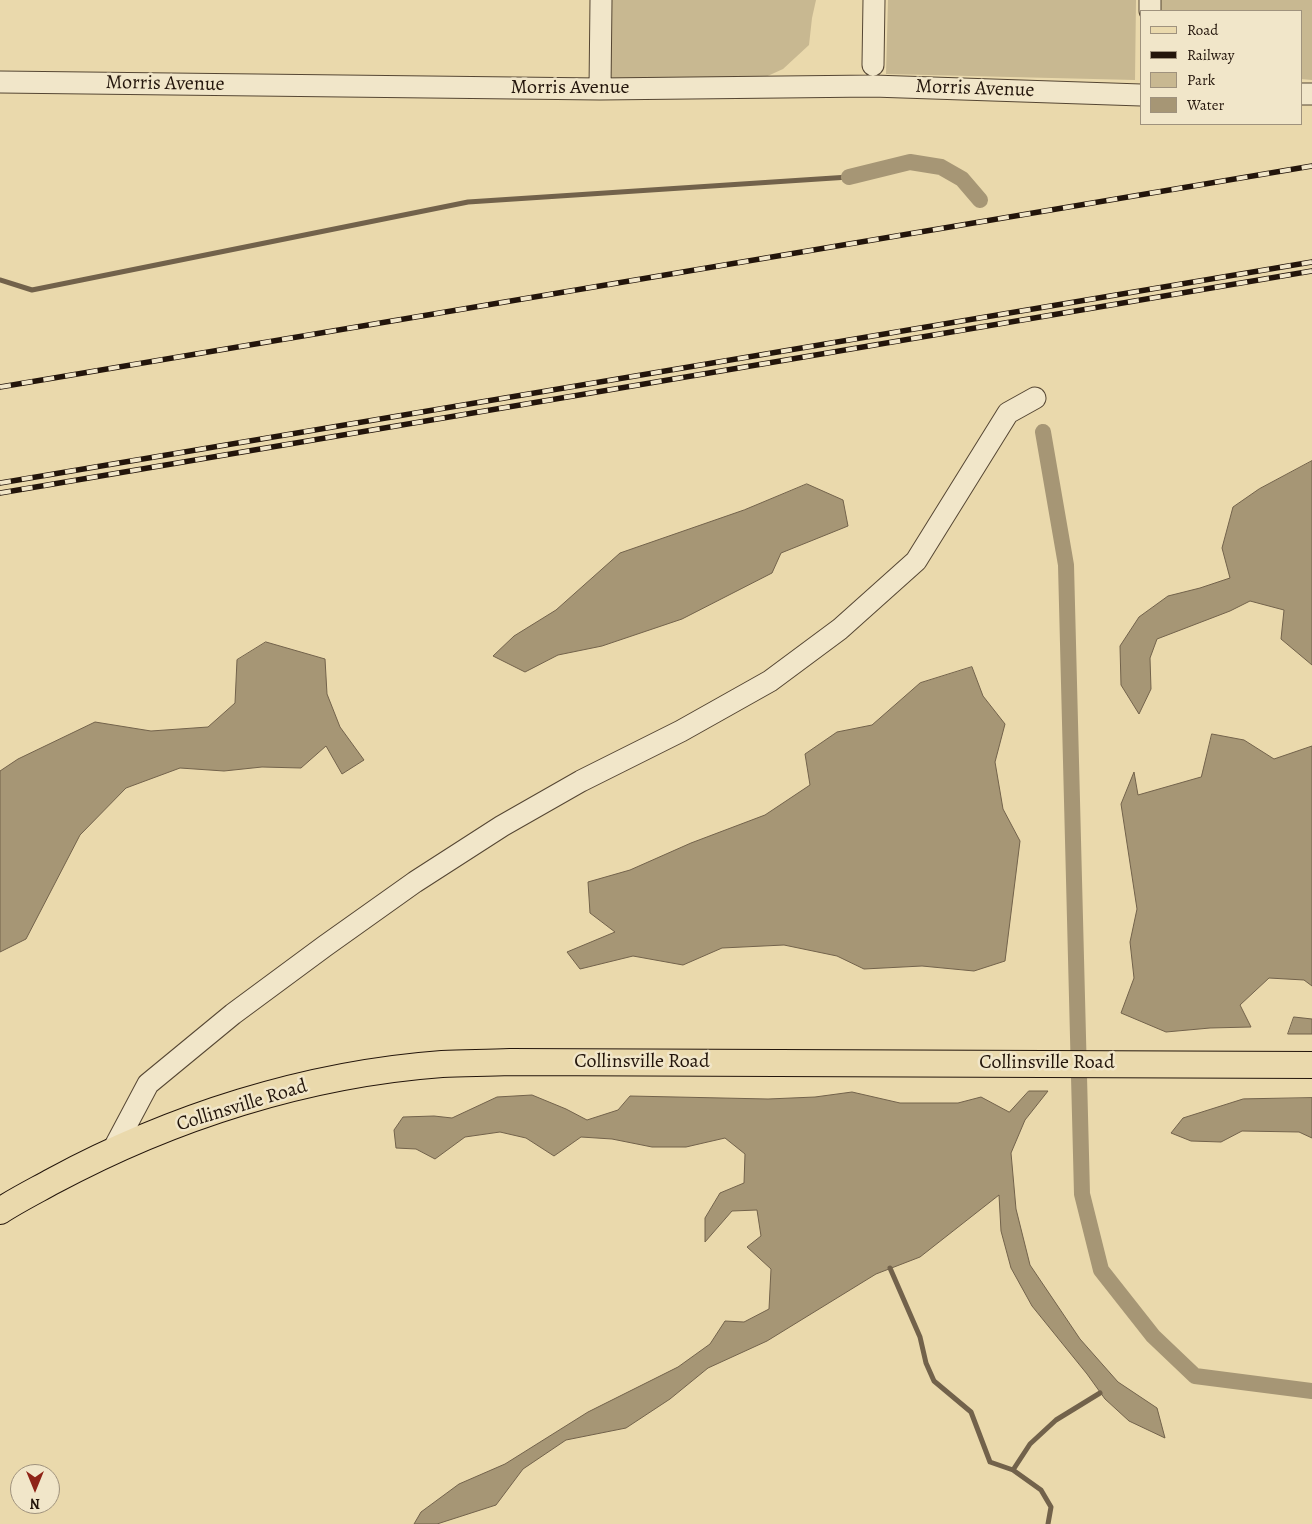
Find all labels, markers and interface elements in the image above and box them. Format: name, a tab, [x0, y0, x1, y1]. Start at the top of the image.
legend	[1140, 10, 1302, 125]
text: Road	[1187, 20, 1218, 40]
text: Railway	[1187, 45, 1234, 65]
text: Park	[1187, 70, 1215, 90]
street label: Morris Avenue	[105, 71, 225, 97]
street label: Morris Avenue	[915, 75, 1035, 103]
street label: Morris Avenue	[510, 76, 630, 100]
text: Water	[1187, 95, 1224, 115]
street label: Collinsville Road	[574, 1050, 710, 1074]
street label: Collinsville Road	[979, 1051, 1115, 1075]
street label: Collinsville Road	[174, 1075, 310, 1137]
north arrow	[10, 1464, 60, 1514]
text: N	[30, 1494, 40, 1513]

